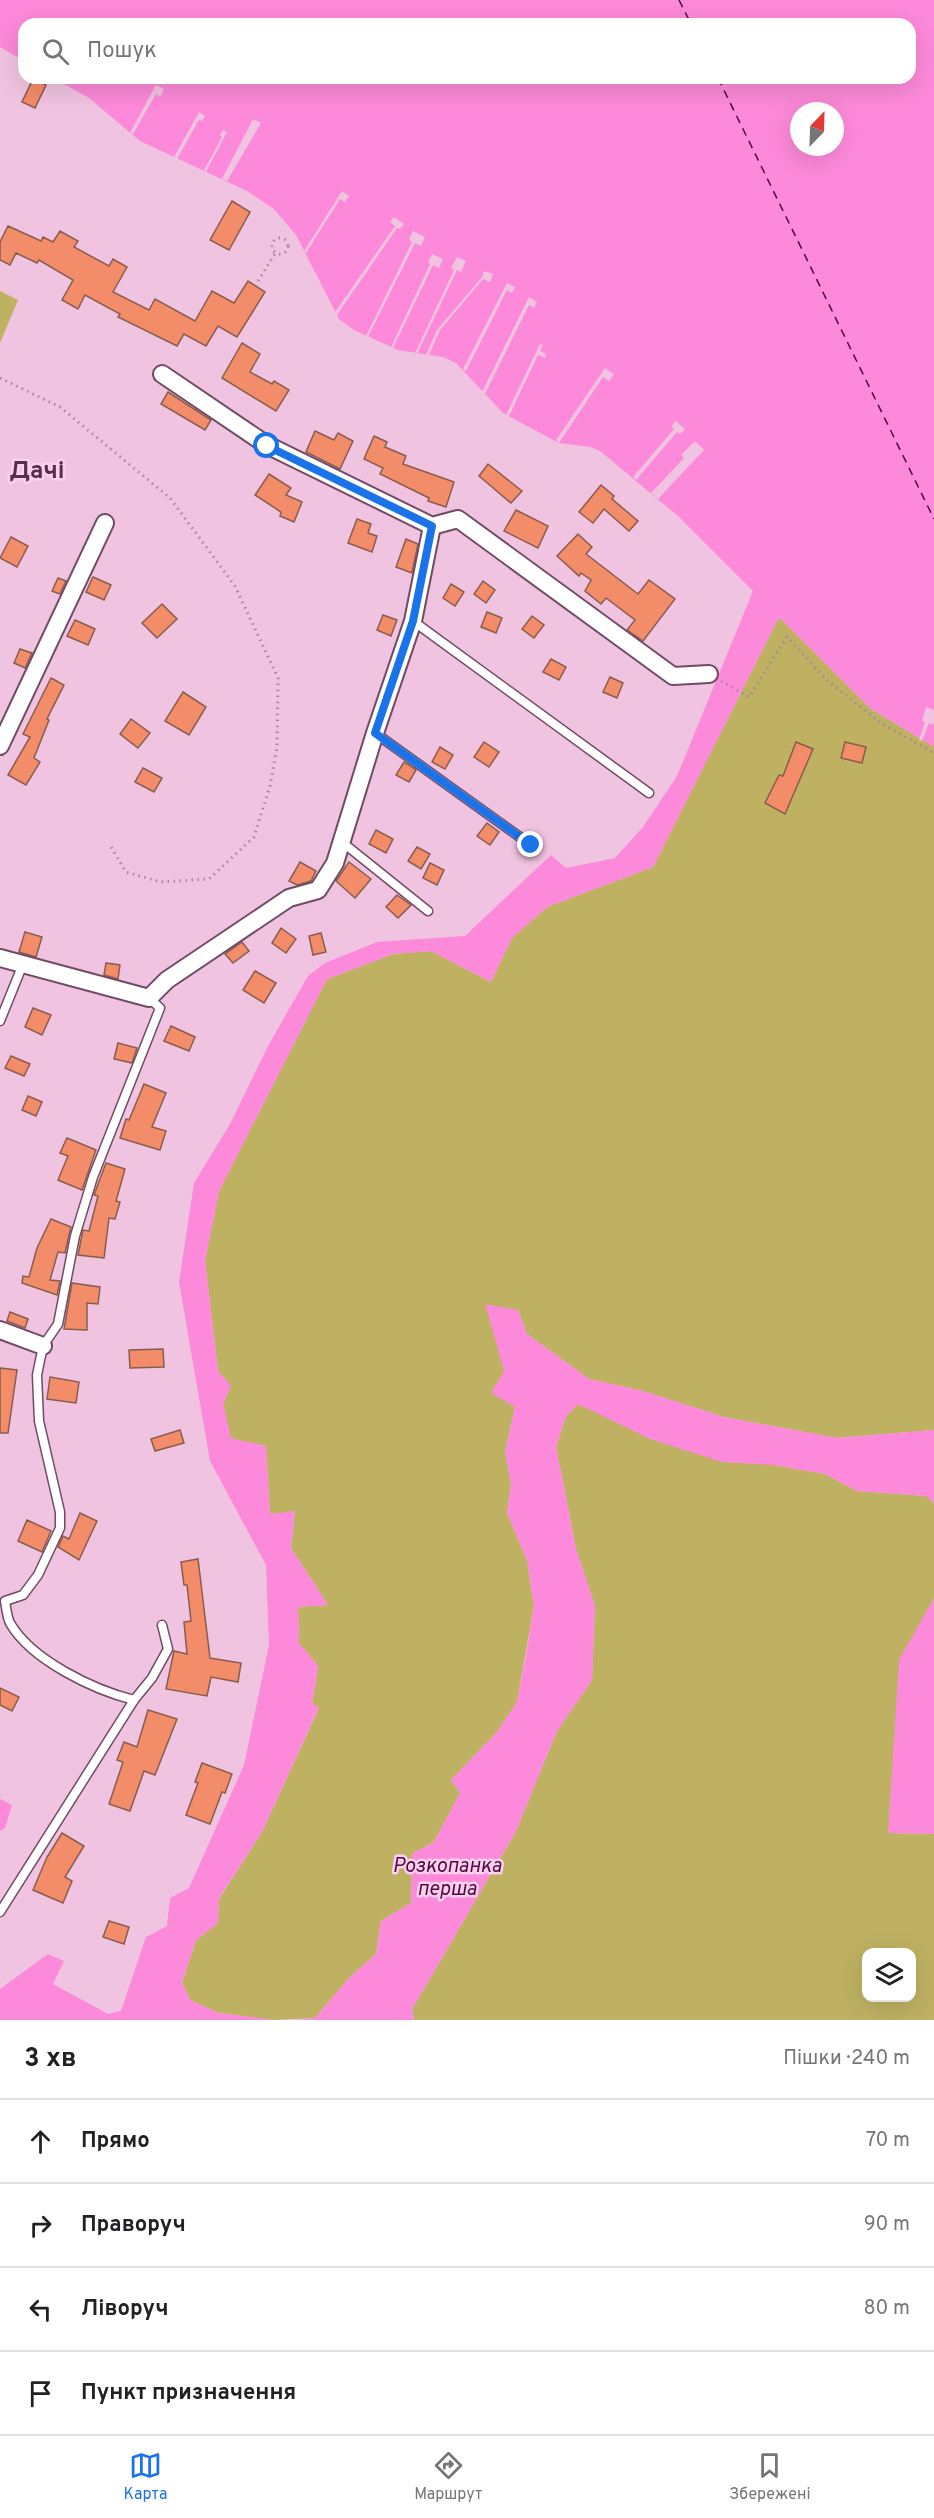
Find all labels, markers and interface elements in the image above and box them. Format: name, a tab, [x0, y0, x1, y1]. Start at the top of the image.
search box	[18, 18, 916, 84]
icon: search	[39, 35, 72, 68]
text: Пошук	[87, 38, 157, 65]
north arrow	[790, 102, 844, 156]
route start	[253, 432, 279, 458]
district label: Дачі	[9, 457, 65, 487]
route end	[517, 831, 543, 857]
water label: Розкопанка перша	[392, 1854, 502, 1903]
map controls	[862, 1948, 916, 2002]
button: layers	[862, 1948, 916, 2002]
text: 3 хв	[24, 2043, 77, 2076]
text: Пішки · 240 m	[783, 2046, 910, 2072]
icon: ahead	[24, 2125, 57, 2158]
text: Прямо	[81, 2128, 150, 2155]
text: 70 m	[866, 2128, 910, 2154]
icon: right	[24, 2209, 57, 2242]
text: Праворуч	[81, 2212, 186, 2239]
text: 90 m	[864, 2212, 910, 2238]
icon: left	[24, 2293, 57, 2326]
text: Ліворуч	[81, 2296, 169, 2323]
text: 80 m	[864, 2296, 910, 2322]
icon: arrive	[24, 2377, 57, 2410]
text: Пункт призначення	[81, 2380, 296, 2407]
tab: Карта	[123, 2449, 167, 2505]
tab: Маршрут	[414, 2449, 482, 2505]
tab: Збережені	[729, 2449, 811, 2505]

